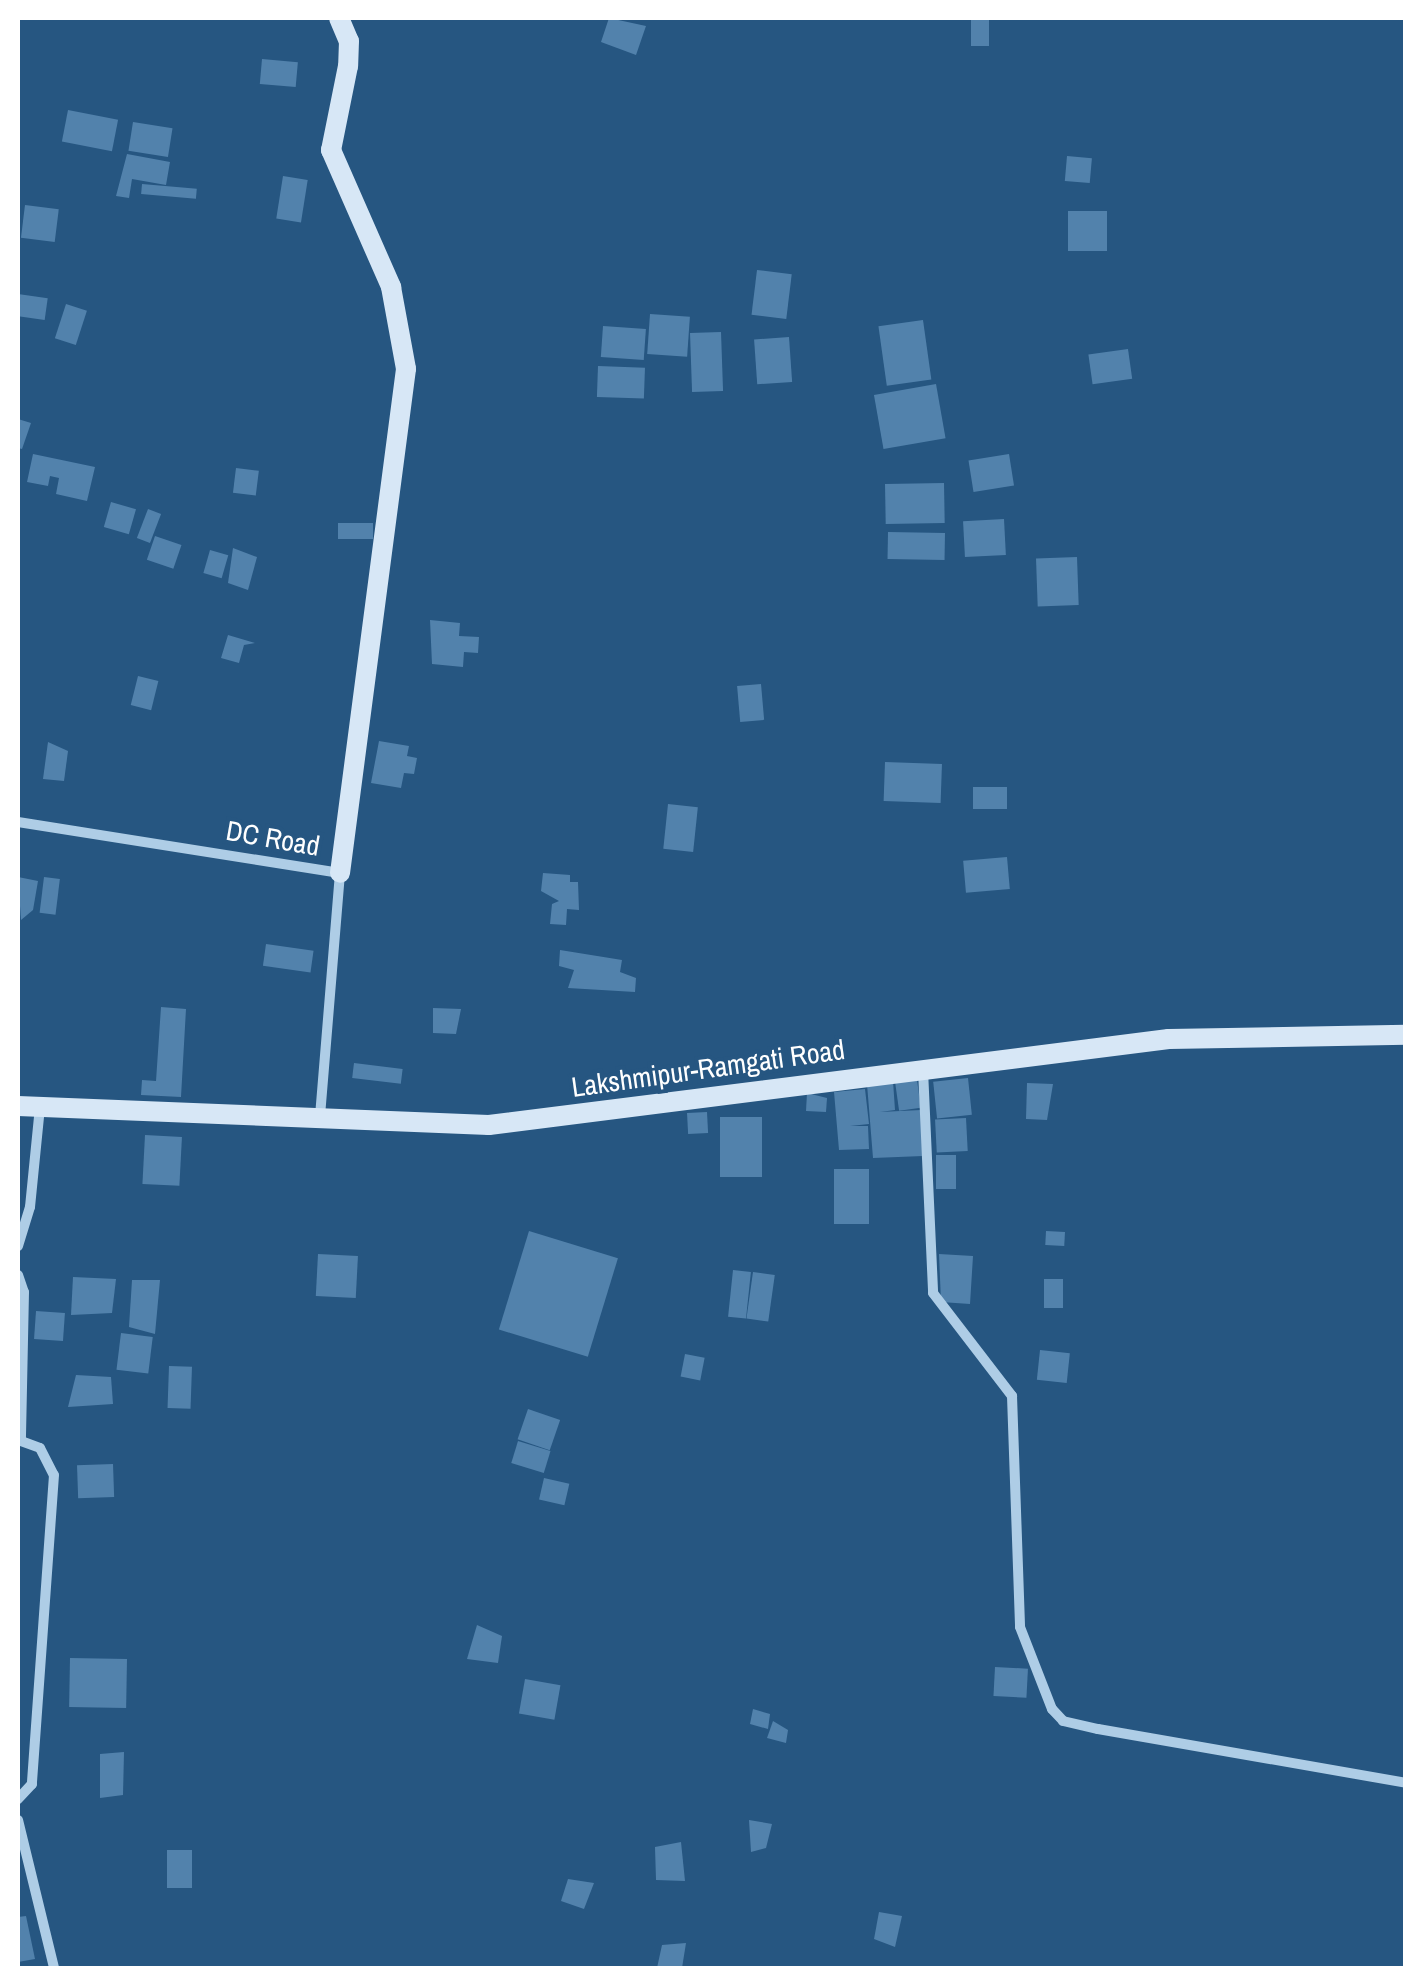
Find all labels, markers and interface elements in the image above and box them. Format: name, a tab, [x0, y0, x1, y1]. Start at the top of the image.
street label: DC Road	[224, 813, 322, 863]
street label: Lakshmipur-Ramgati Road	[569, 1032, 847, 1104]

